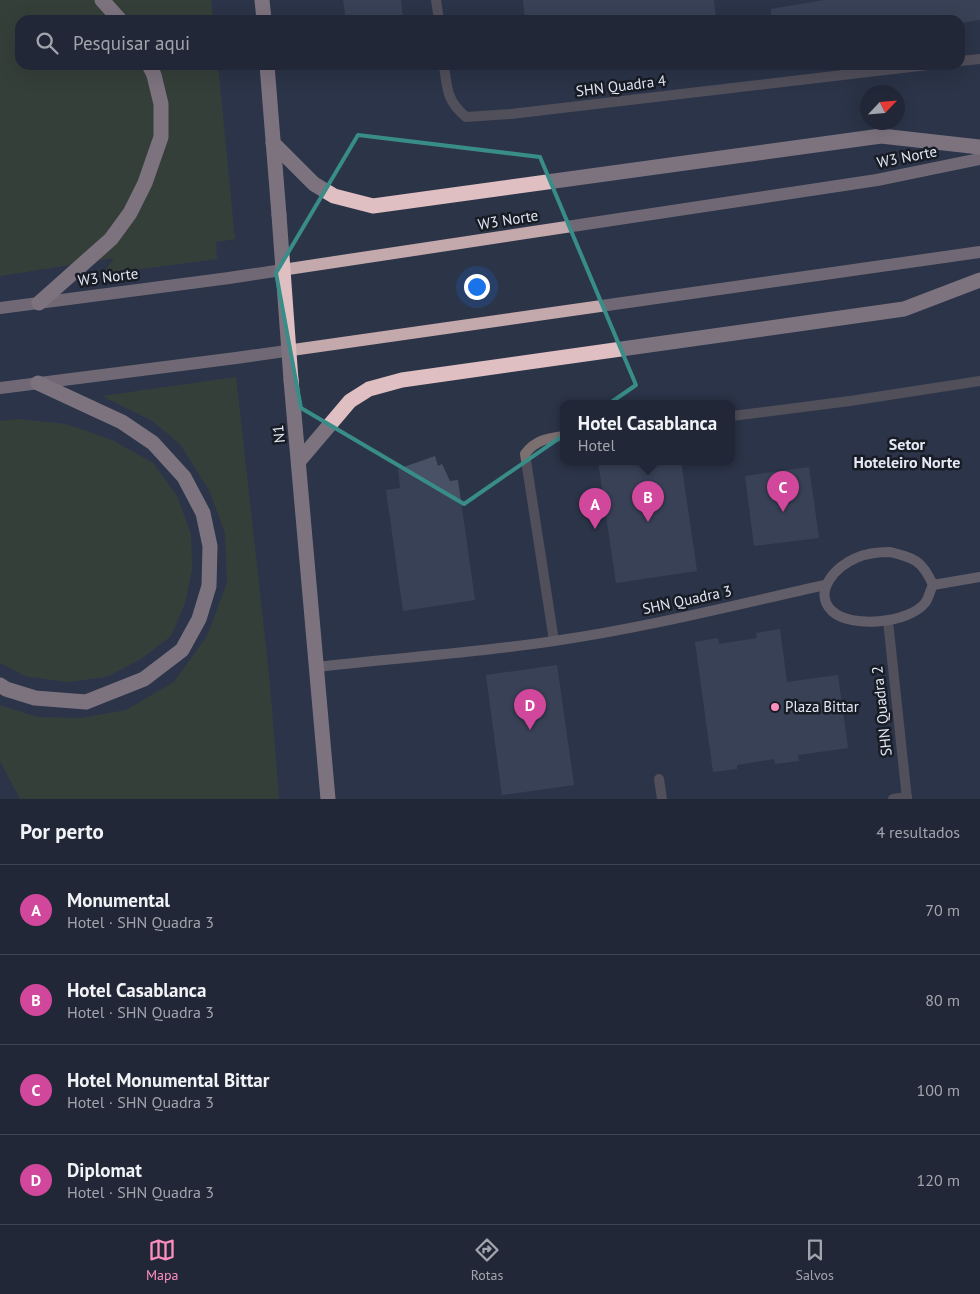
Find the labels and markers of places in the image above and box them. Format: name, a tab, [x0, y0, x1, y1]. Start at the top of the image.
pin: C	[767, 471, 799, 512]
pin: B	[632, 481, 664, 522]
pin: A	[579, 488, 611, 529]
pin: D	[514, 689, 546, 730]
place label: Plaza Bittar	[785, 697, 859, 716]
marker: Plaza Bittar	[769, 701, 781, 713]

